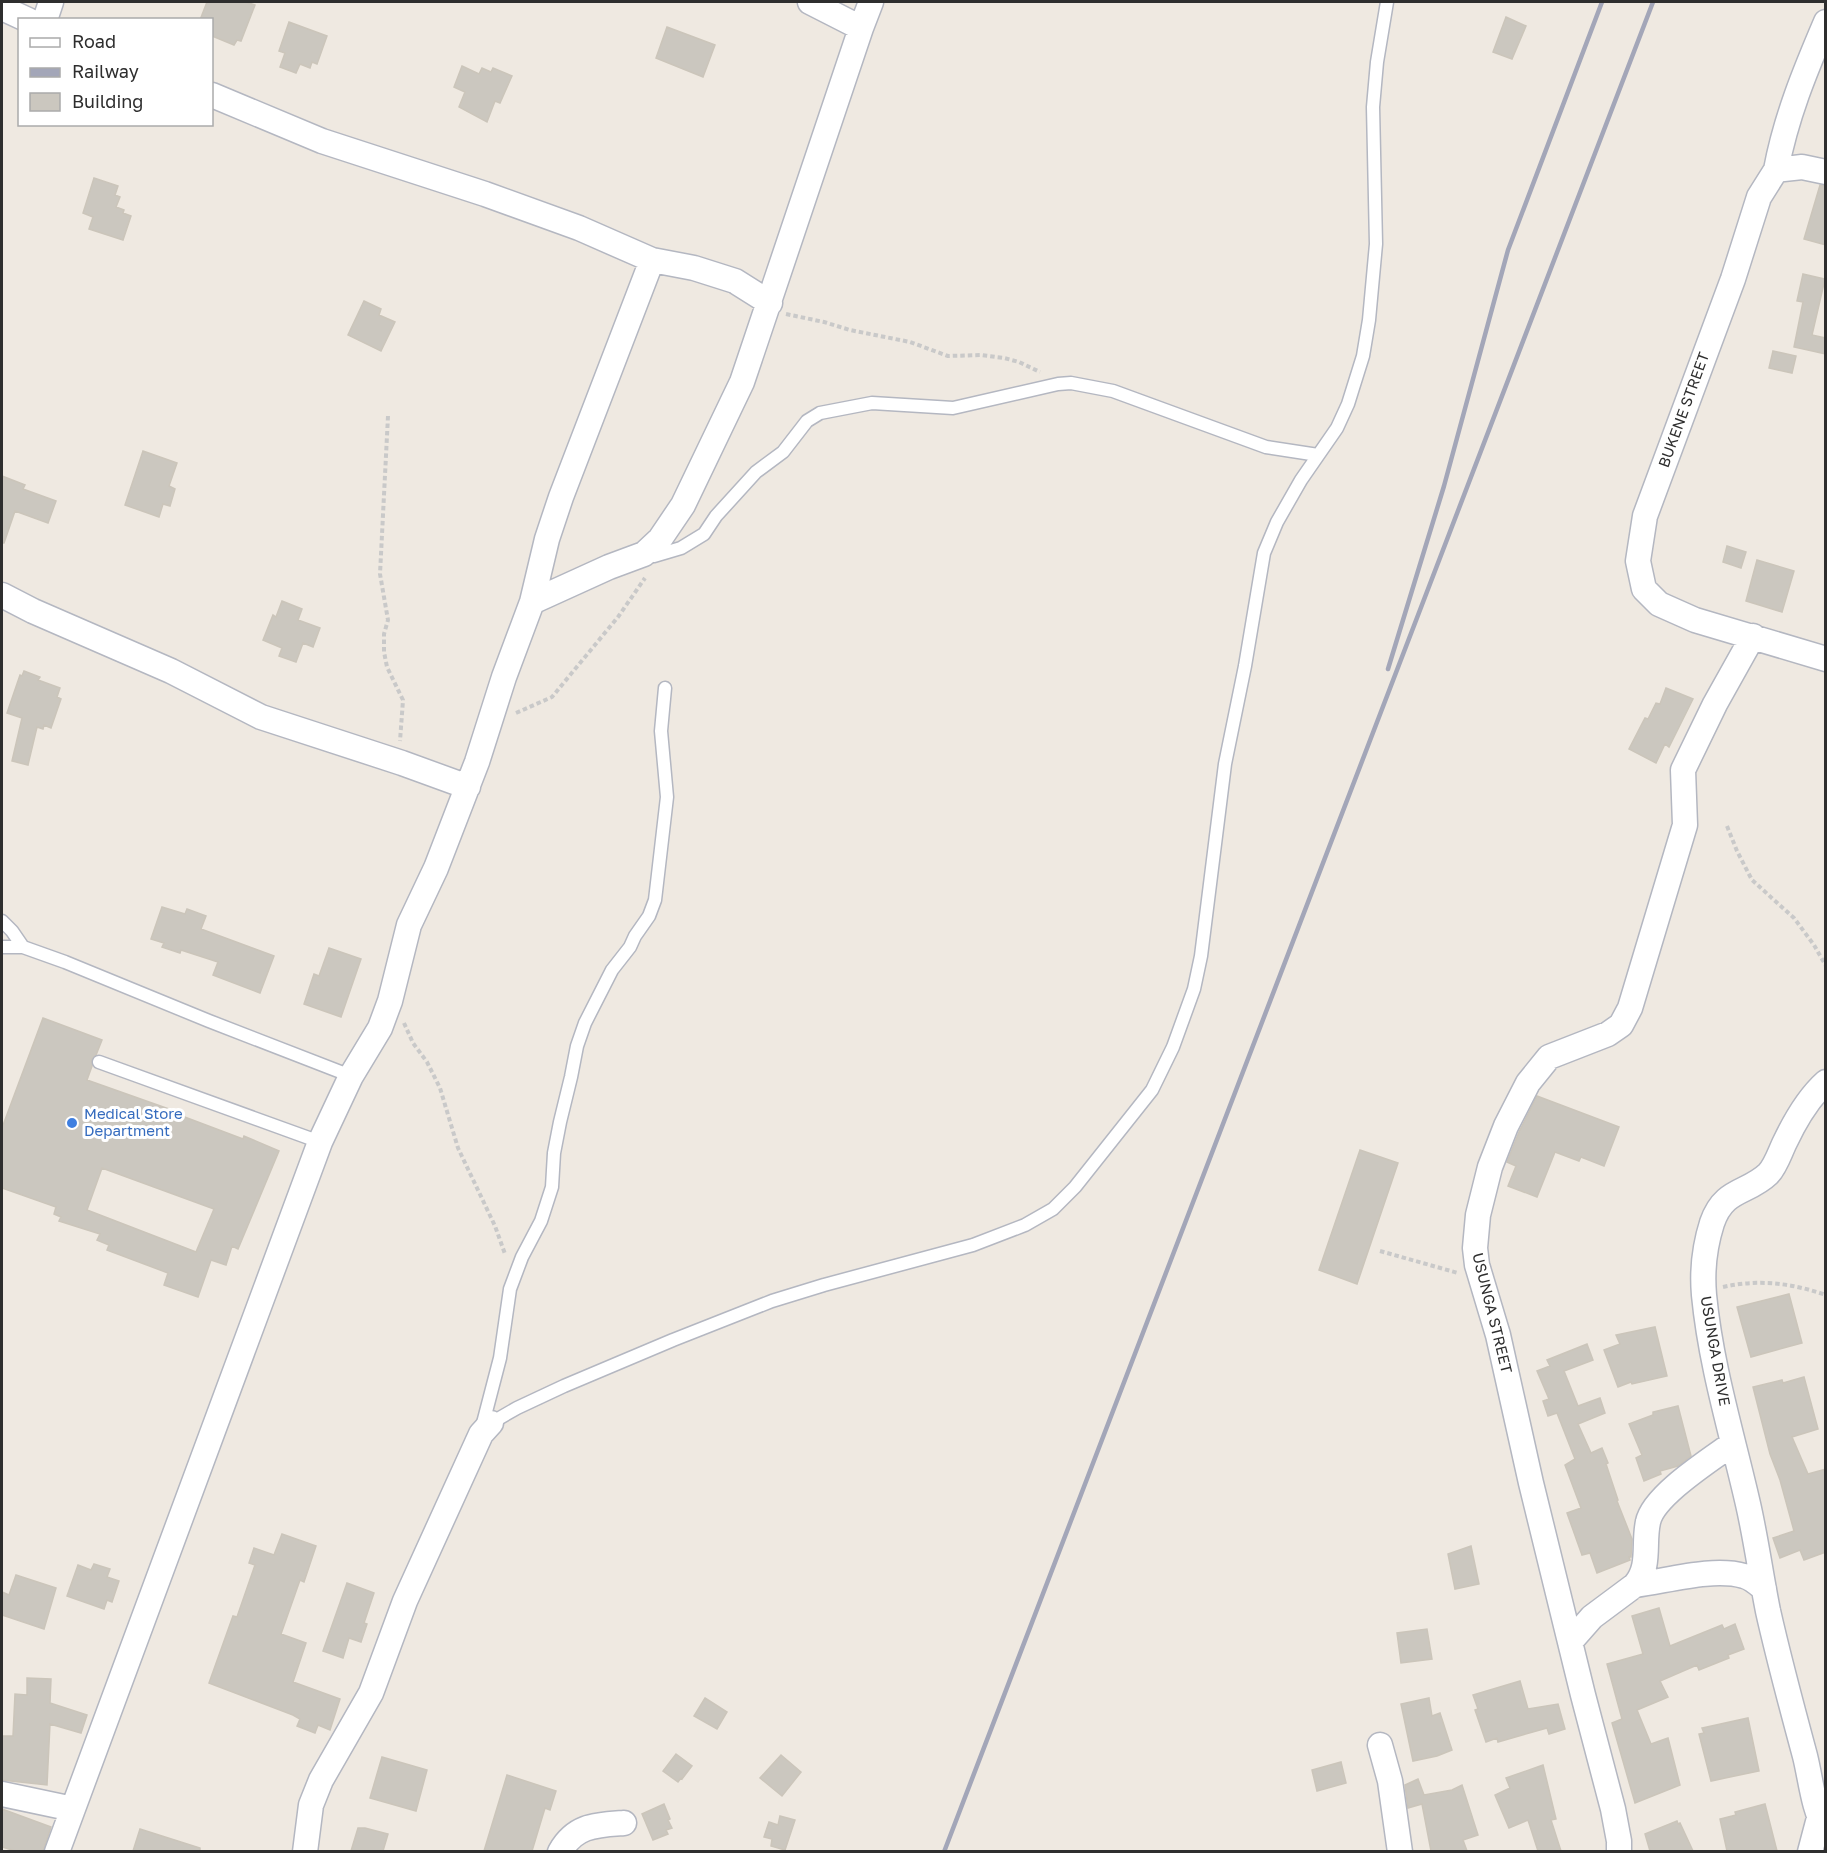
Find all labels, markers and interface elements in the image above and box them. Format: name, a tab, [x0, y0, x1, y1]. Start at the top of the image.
legend	[18, 18, 213, 126]
text: Road	[72, 30, 116, 52]
text: Railway	[72, 60, 139, 82]
text: Building	[72, 90, 143, 112]
street label: BUKENE STREET	[1654, 349, 1712, 470]
place label: Medical Store Department	[84, 1104, 183, 1139]
marker: Medical Store Department	[65, 1116, 79, 1130]
street label: USUNGA STREET	[1469, 1251, 1517, 1375]
street label: USUNGA DRIVE	[1697, 1294, 1735, 1407]

